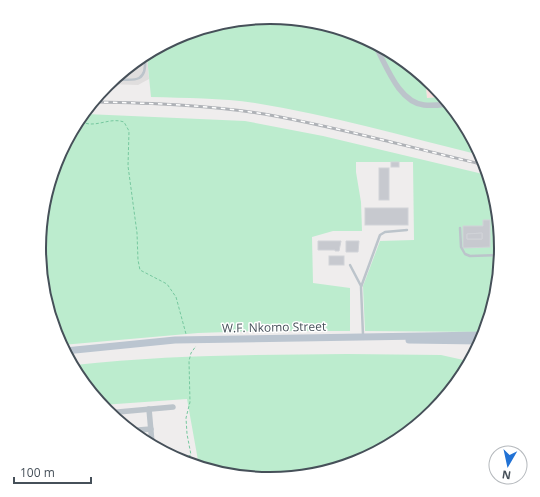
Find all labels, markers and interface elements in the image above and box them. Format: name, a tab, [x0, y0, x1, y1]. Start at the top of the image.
street label: W.F. Nkomo Street	[222, 318, 326, 336]
north arrow	[488, 445, 528, 485]
scale bar	[14, 459, 91, 485]
text: 100 m	[20, 464, 55, 481]
text: N	[501, 467, 512, 483]

